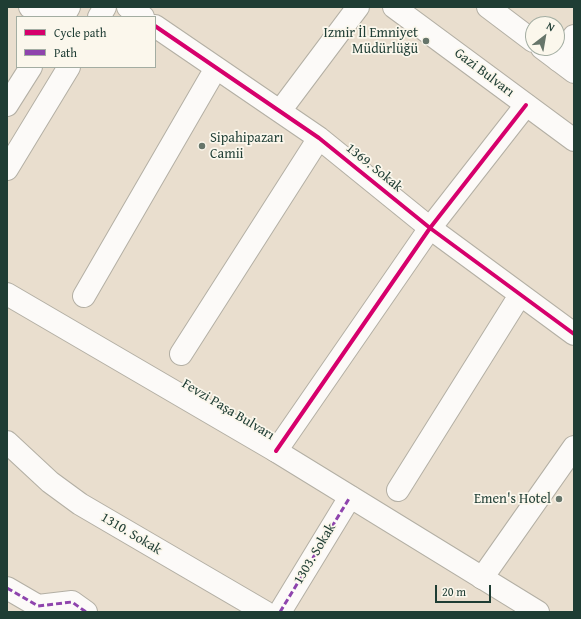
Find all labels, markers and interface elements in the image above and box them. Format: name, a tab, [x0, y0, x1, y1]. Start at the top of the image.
legend	[16, 16, 156, 68]
north arrow	[525, 16, 565, 56]
text: N	[543, 18, 558, 35]
text: Cycle path	[54, 24, 106, 41]
place label: Izmir İl Emniyet Müdürlüğü	[324, 25, 418, 58]
marker: Izmir İl Emniyet Müdürlüğü	[421, 36, 431, 46]
text: Path	[54, 44, 77, 61]
street label: Gazi Bulvarı	[451, 45, 517, 101]
place label: Sipahipazarı Camii	[210, 130, 283, 162]
street label: 1369. Sokak	[342, 140, 406, 196]
marker: Sipahipazarı Camii	[197, 141, 207, 151]
street label: Fevzi Paşa Bulvarı	[179, 376, 277, 444]
place label: Emen's Hotel	[474, 491, 551, 507]
marker: Emen's Hotel	[554, 494, 564, 504]
street label: 1310. Sokak	[97, 509, 165, 559]
street label: 1303. Sokak	[290, 520, 340, 588]
scale bar	[437, 577, 493, 603]
text: 20 m	[442, 583, 466, 600]

